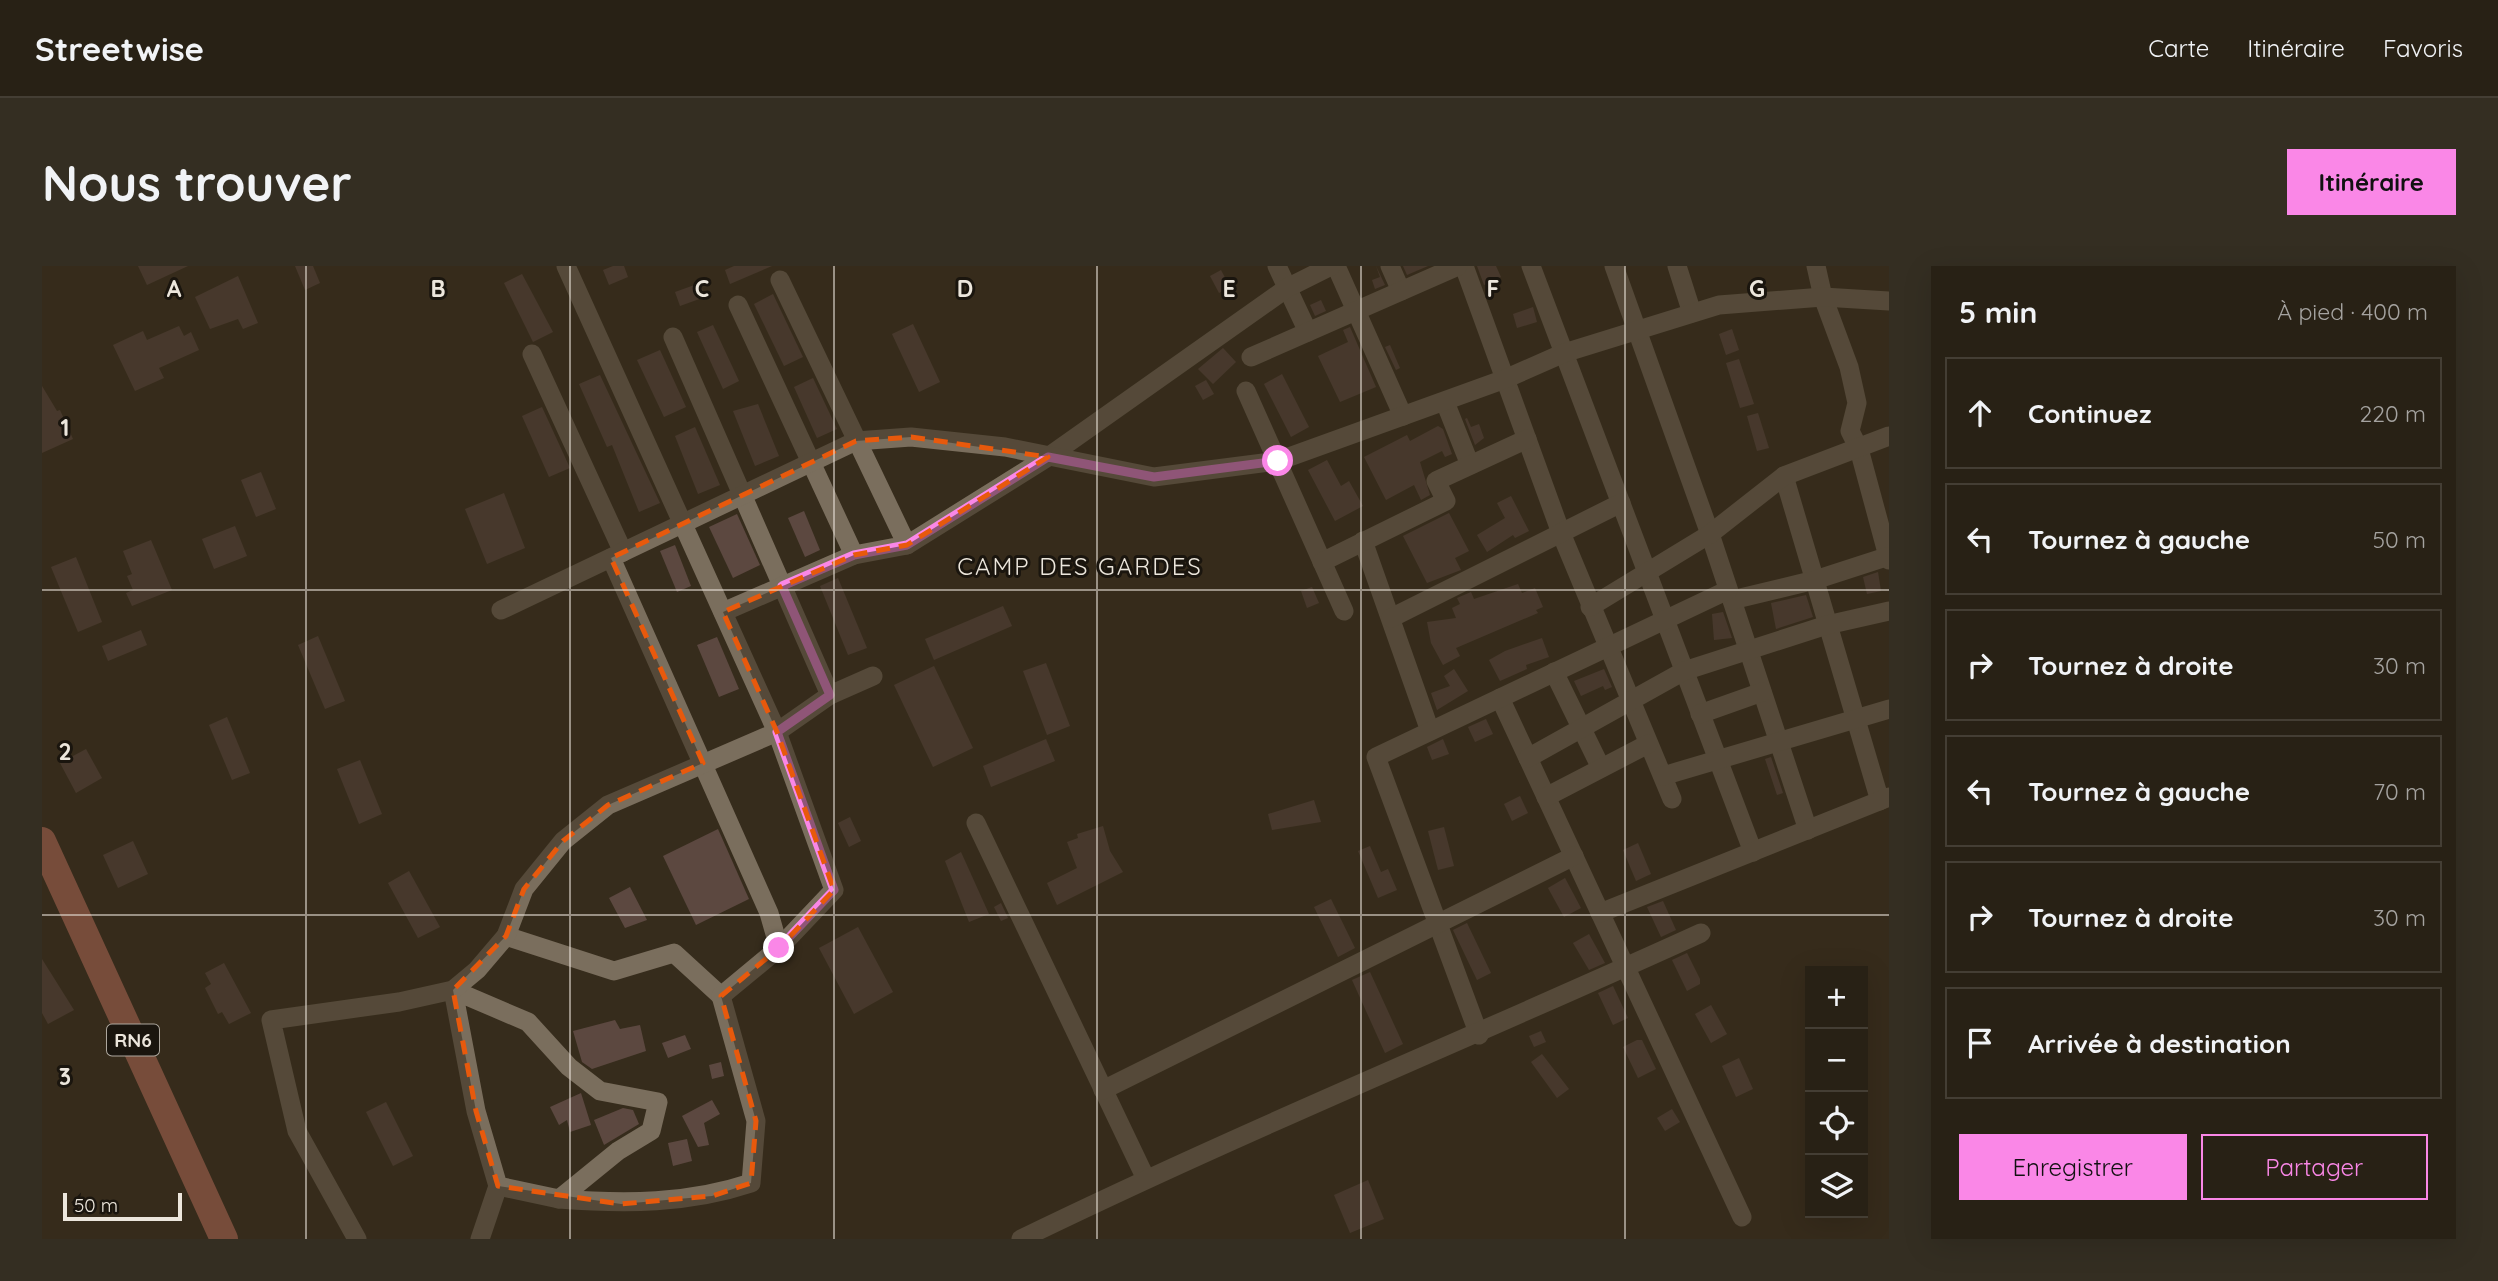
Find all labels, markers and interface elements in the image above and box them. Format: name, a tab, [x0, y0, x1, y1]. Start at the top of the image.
text: Streetwise	[35, 28, 204, 69]
text: Carte	[2148, 33, 2209, 63]
text: Itinéraire	[2247, 33, 2345, 63]
text: Favoris	[2383, 33, 2463, 63]
button: Itinéraire	[2287, 149, 2456, 215]
text: Nous trouver	[42, 152, 352, 213]
text: A	[167, 274, 182, 303]
text: B	[430, 274, 446, 303]
text: C	[695, 274, 709, 303]
text: D	[957, 274, 973, 303]
text: E	[1222, 274, 1236, 303]
text: F	[1487, 274, 1499, 303]
text: G	[1749, 274, 1765, 303]
text: 5 min	[1959, 293, 2037, 331]
text: À pied · 400 m	[2277, 297, 2428, 326]
icon: ahead	[1961, 394, 1999, 432]
text: Continuez	[2028, 397, 2151, 430]
text: 220 m	[2360, 399, 2426, 428]
text: 1	[61, 413, 69, 442]
route start	[1262, 445, 1293, 476]
icon: left	[1961, 520, 1999, 558]
text: Tournez à gauche	[2028, 523, 2250, 556]
text: 50 m	[2373, 525, 2426, 554]
district label: CAMP DES GARDES	[957, 551, 1203, 581]
icon: right	[1961, 646, 1999, 684]
text: Tournez à droite	[2028, 649, 2233, 682]
text: 30 m	[2373, 651, 2426, 680]
text: 2	[58, 737, 72, 766]
icon: left	[1961, 772, 1999, 810]
text: Tournez à gauche	[2028, 775, 2250, 808]
text: 70 m	[2373, 777, 2426, 806]
icon: right	[1961, 898, 1999, 936]
text: Tournez à droite	[2028, 901, 2233, 934]
text: 30 m	[2373, 903, 2426, 932]
route end	[763, 932, 794, 963]
map controls	[1805, 966, 1868, 1218]
button: +	[1805, 966, 1868, 1029]
road number: RN6	[107, 1024, 159, 1056]
icon: arrive	[1961, 1024, 1999, 1062]
text: Arrivée à destination	[2028, 1027, 2291, 1060]
button: −	[1805, 1029, 1868, 1092]
text: 3	[59, 1062, 71, 1091]
button: locate	[1805, 1092, 1868, 1155]
button: Enregistrer	[1959, 1134, 2187, 1200]
button: Partager	[2201, 1134, 2428, 1200]
button: layers	[1805, 1155, 1868, 1218]
scale bar	[63, 1190, 182, 1222]
text: 50 m	[74, 1193, 118, 1217]

